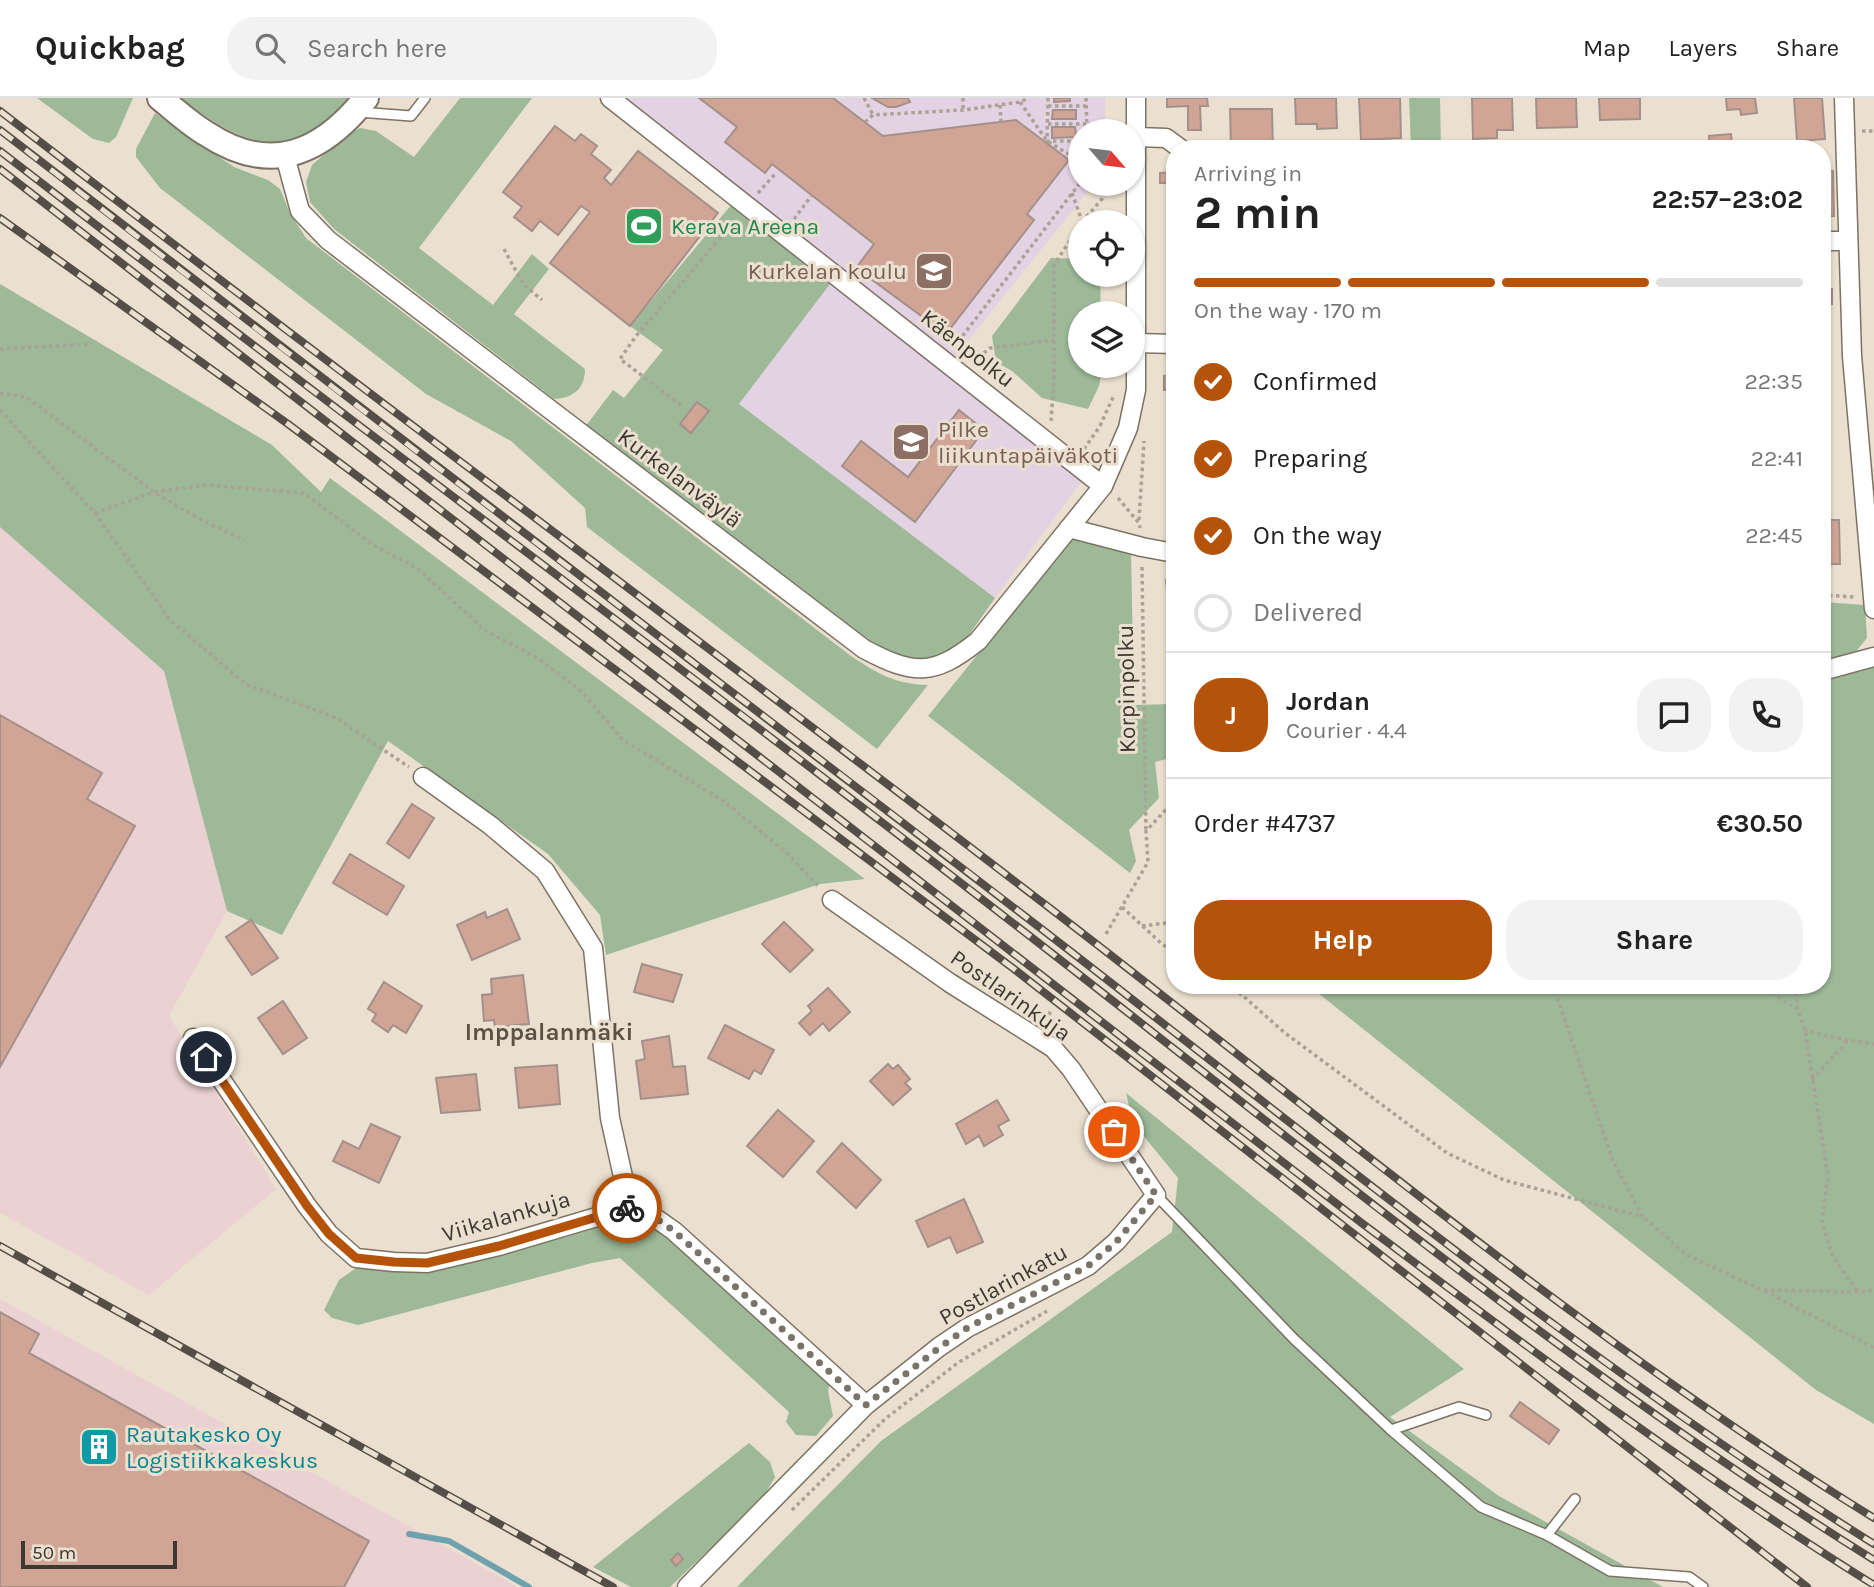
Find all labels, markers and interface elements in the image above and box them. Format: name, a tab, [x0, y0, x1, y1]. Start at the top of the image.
search box	[227, 17, 717, 80]
text: Quickbag	[35, 29, 185, 67]
icon: search	[251, 29, 289, 67]
text: Search here	[307, 33, 447, 64]
text: Map	[1583, 34, 1631, 62]
text: Layers	[1669, 34, 1738, 62]
text: Share	[1776, 34, 1839, 62]
north arrow	[1068, 119, 1144, 196]
map controls	[1068, 119, 1145, 378]
text: Arriving in	[1194, 160, 1302, 187]
text: 22:57–23:02	[1652, 184, 1803, 215]
text: 2 min	[1194, 186, 1321, 240]
sports icon: Kerava Areena	[623, 205, 665, 247]
button: locate	[1068, 210, 1145, 287]
place label: Kerava Areena	[671, 213, 819, 240]
school or university icon: Kurkelan koulu	[913, 250, 955, 292]
place label: Kurkelan koulu	[748, 258, 907, 285]
text: On the way · 170 m	[1194, 297, 1382, 324]
button: layers	[1068, 301, 1145, 378]
street label: Käenpolku	[915, 303, 1020, 393]
icon: check	[1194, 363, 1232, 401]
text: Confirmed	[1253, 366, 1378, 397]
text: 22:35	[1744, 368, 1803, 395]
place label: Pilke liikuntapäiväkoti	[938, 416, 1118, 469]
school or university icon: Pilke liikuntapäiväkoti	[890, 421, 932, 463]
street label: Kurkelanväylä	[612, 423, 747, 534]
icon: check	[1194, 440, 1232, 478]
text: Preparing	[1253, 443, 1367, 474]
text: 22:41	[1751, 445, 1803, 472]
icon: check	[1194, 517, 1232, 555]
text: On the way	[1253, 520, 1382, 551]
text: 22:45	[1745, 522, 1803, 549]
text: Delivered	[1253, 597, 1363, 628]
street label: Korpinpolku	[1112, 625, 1141, 753]
button: chat	[1637, 678, 1711, 752]
button: phone	[1729, 678, 1803, 752]
text: Jordan	[1286, 686, 1370, 717]
text: J	[1225, 700, 1237, 731]
text: Courier · 4.4	[1286, 717, 1407, 744]
text: Order #4737	[1194, 808, 1335, 839]
text: €30.50	[1717, 808, 1803, 839]
button: Help	[1194, 900, 1492, 980]
button: Share	[1506, 900, 1803, 980]
street label: Postlarinkuja	[945, 944, 1076, 1047]
district label: Imppalanmäki	[465, 1018, 633, 1046]
pin	[176, 1027, 236, 1087]
icon: home	[187, 1038, 225, 1076]
pin	[1084, 1102, 1144, 1162]
icon: bag	[1095, 1113, 1133, 1151]
courier	[592, 1173, 662, 1243]
street label: Viikalankuja	[439, 1185, 573, 1248]
icon: bike	[608, 1189, 646, 1227]
street label: Postlarinkatu	[934, 1238, 1072, 1331]
place label: Rautakesko Oy Logistiikkakeskus	[126, 1421, 318, 1474]
building icon: Rautakesko Oy Logistiikkakeskus	[78, 1426, 120, 1468]
scale bar	[21, 1538, 177, 1570]
text: 50 m	[32, 1542, 76, 1564]

